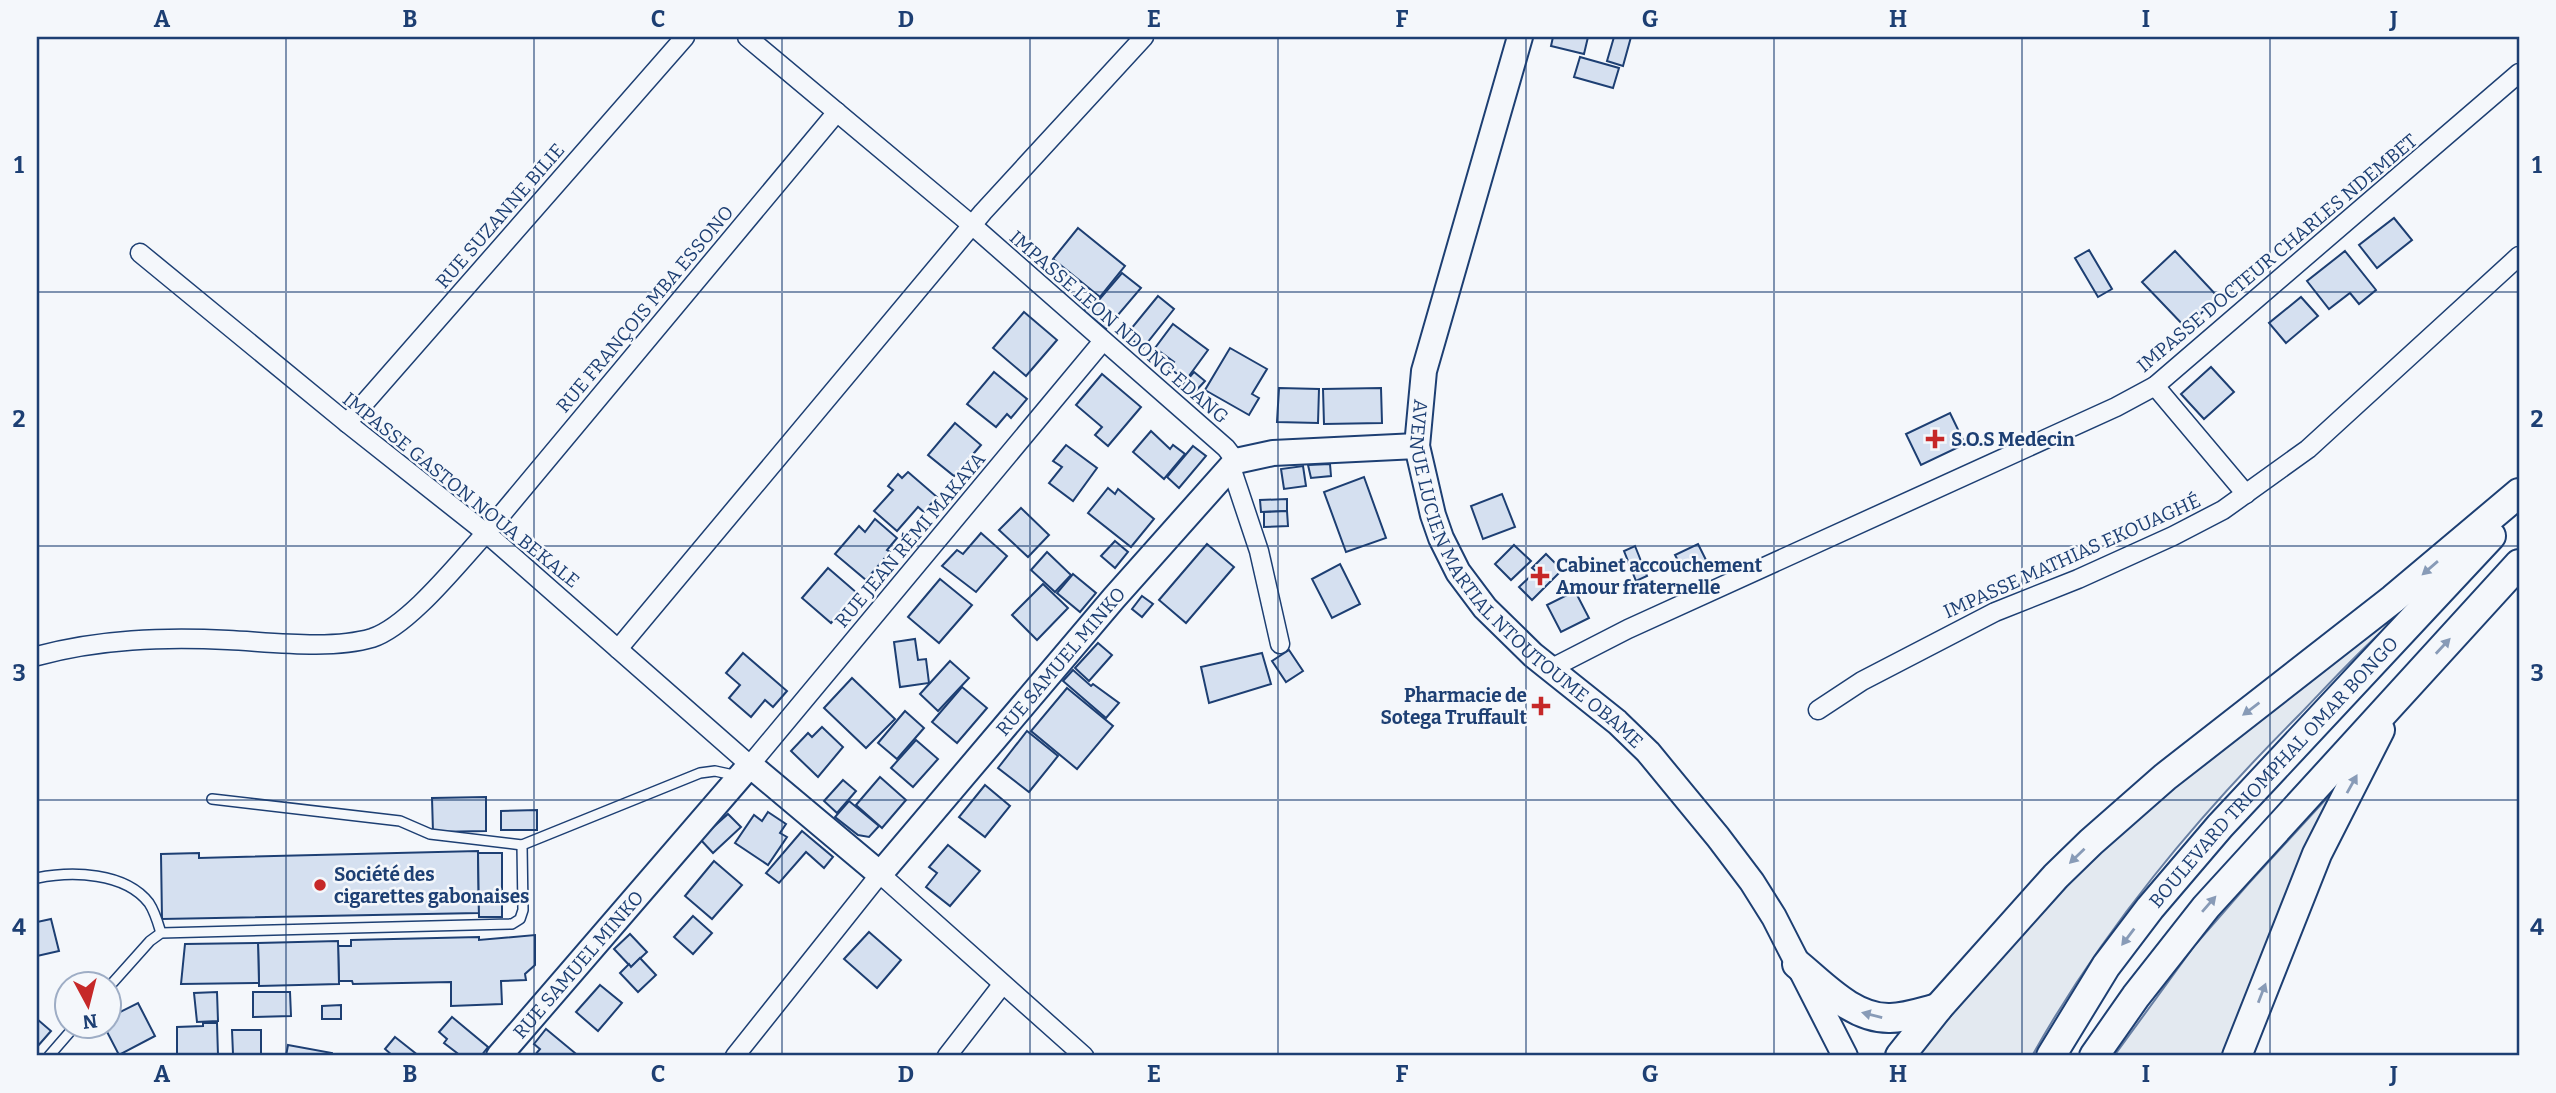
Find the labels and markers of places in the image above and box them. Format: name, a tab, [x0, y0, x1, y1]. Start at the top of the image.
place label: S.O.S Medecin	[1951, 428, 2076, 451]
marker: S.O.S Medecin	[1925, 429, 1945, 449]
place label: Cabinet accouchement Amour fraternelle	[1556, 554, 1763, 599]
marker: Cabinet accouchement Amour fraternelle	[1530, 566, 1550, 586]
place label: Pharmacie de Sotega Truffault	[1380, 684, 1527, 729]
marker: Pharmacie de Sotega Truffault	[1533, 698, 1549, 714]
place label: Société des cigarettes gabonaises	[334, 863, 529, 908]
marker: Société des cigarettes gabonaises	[312, 877, 328, 893]

